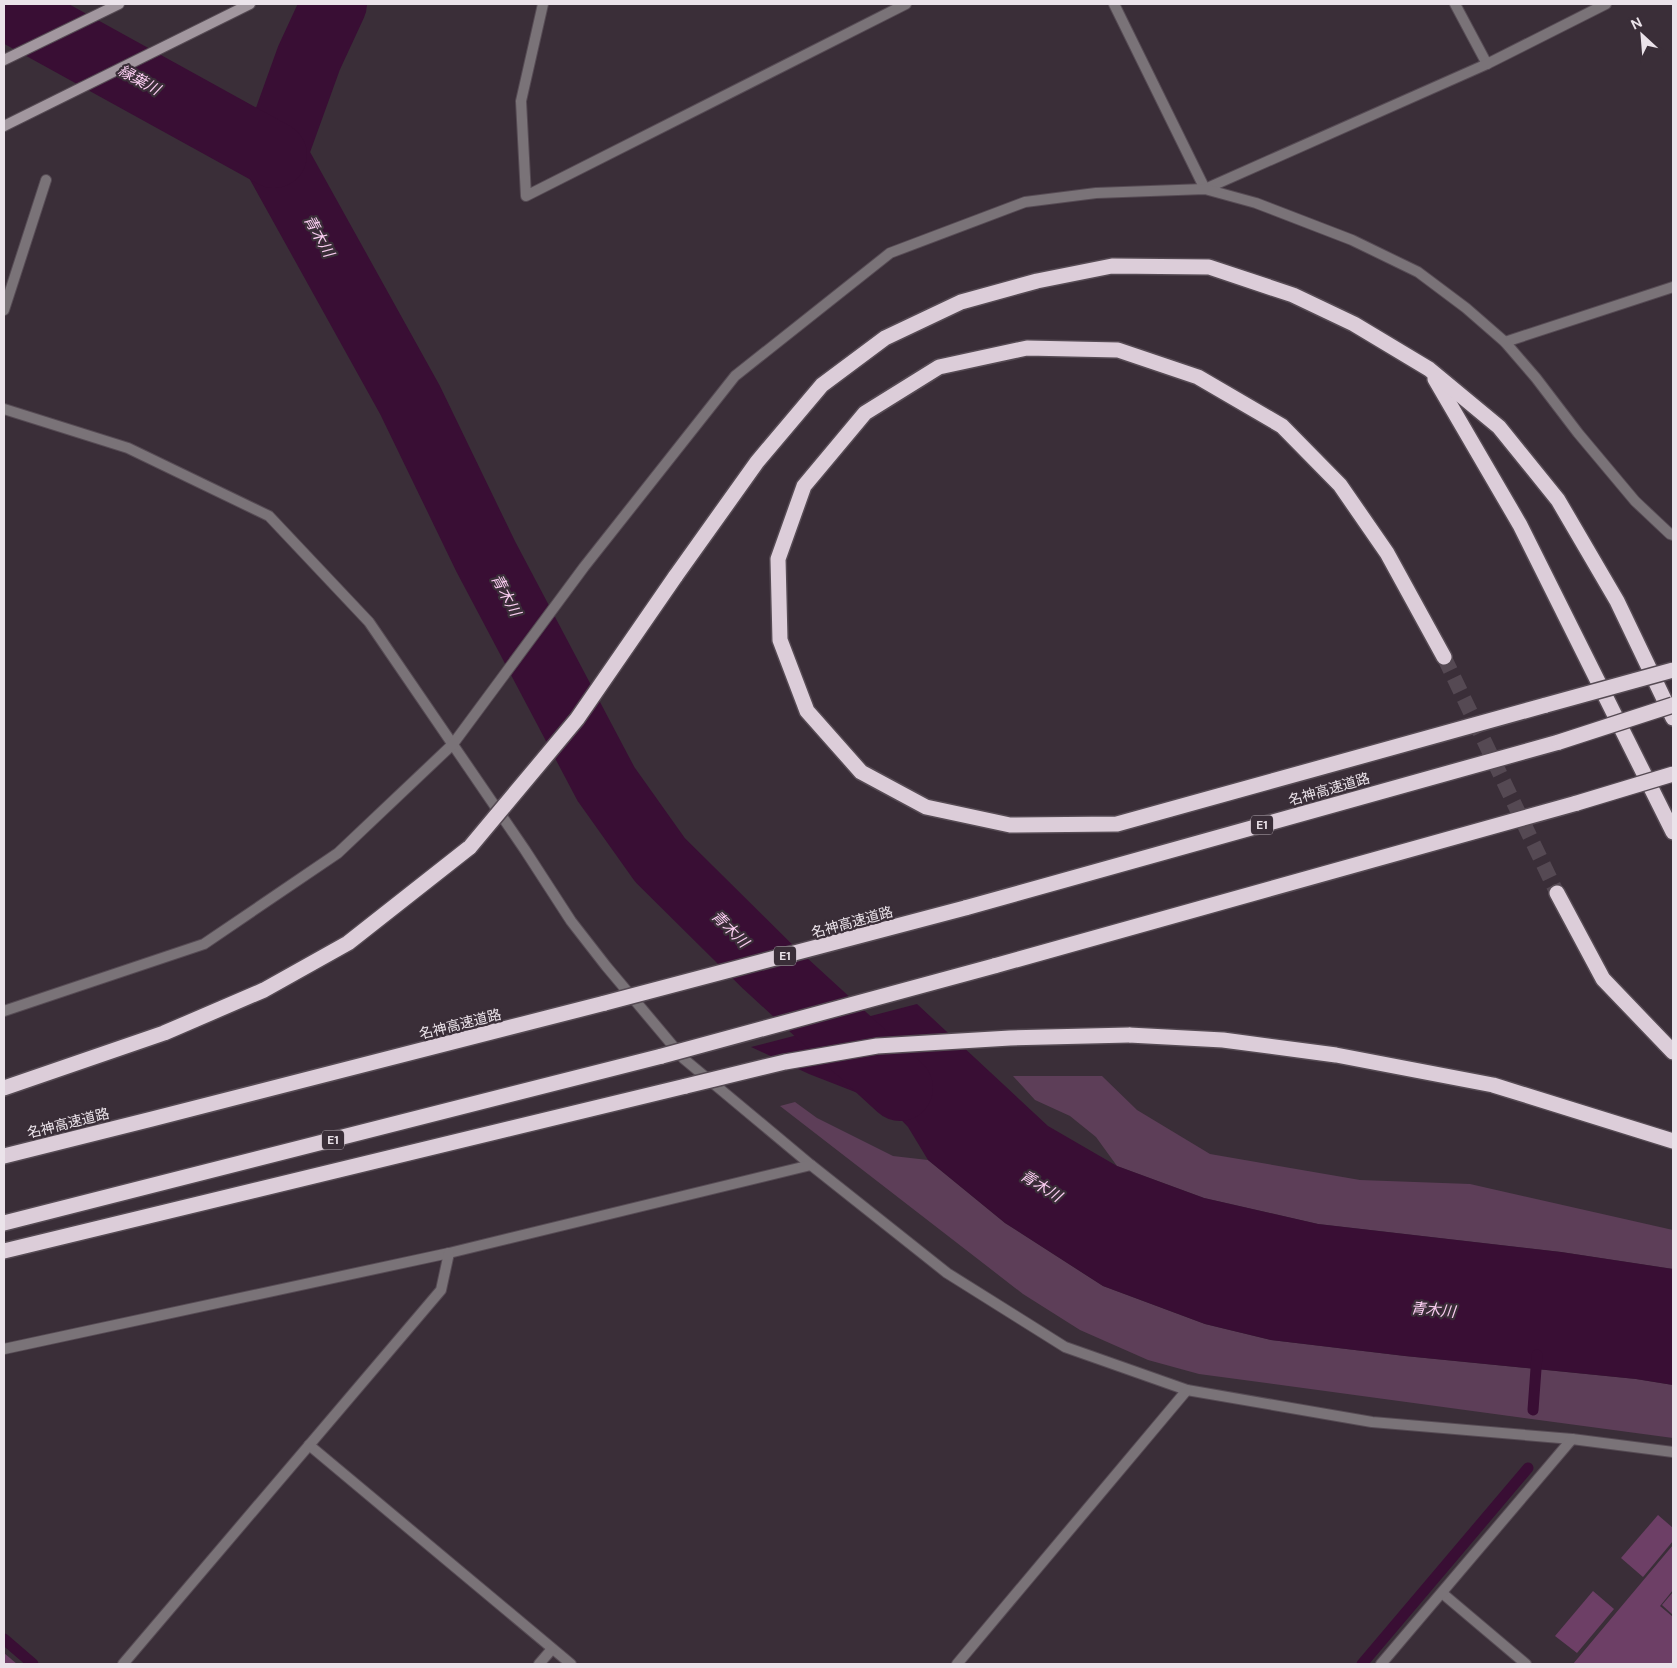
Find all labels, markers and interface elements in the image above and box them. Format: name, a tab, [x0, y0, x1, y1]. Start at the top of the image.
north arrow	[1617, 10, 1667, 60]
text: N	[1628, 13, 1645, 34]
water label: 縁葉川	[114, 60, 165, 101]
water label: 青木川	[299, 211, 340, 262]
water label: 青木川	[487, 570, 526, 621]
street label: 名神高速道路	[1286, 769, 1372, 809]
road number: E1	[1251, 816, 1273, 834]
street label: 名神高速道路	[809, 902, 895, 942]
water label: 青木川	[707, 906, 754, 953]
road number: E1	[774, 946, 796, 966]
street label: 名神高速道路	[417, 1005, 503, 1043]
street label: 名神高速道路	[25, 1104, 111, 1142]
road number: E1	[322, 1130, 344, 1150]
water label: 青木川	[1017, 1166, 1067, 1207]
water label: 青木川	[1410, 1298, 1458, 1322]

